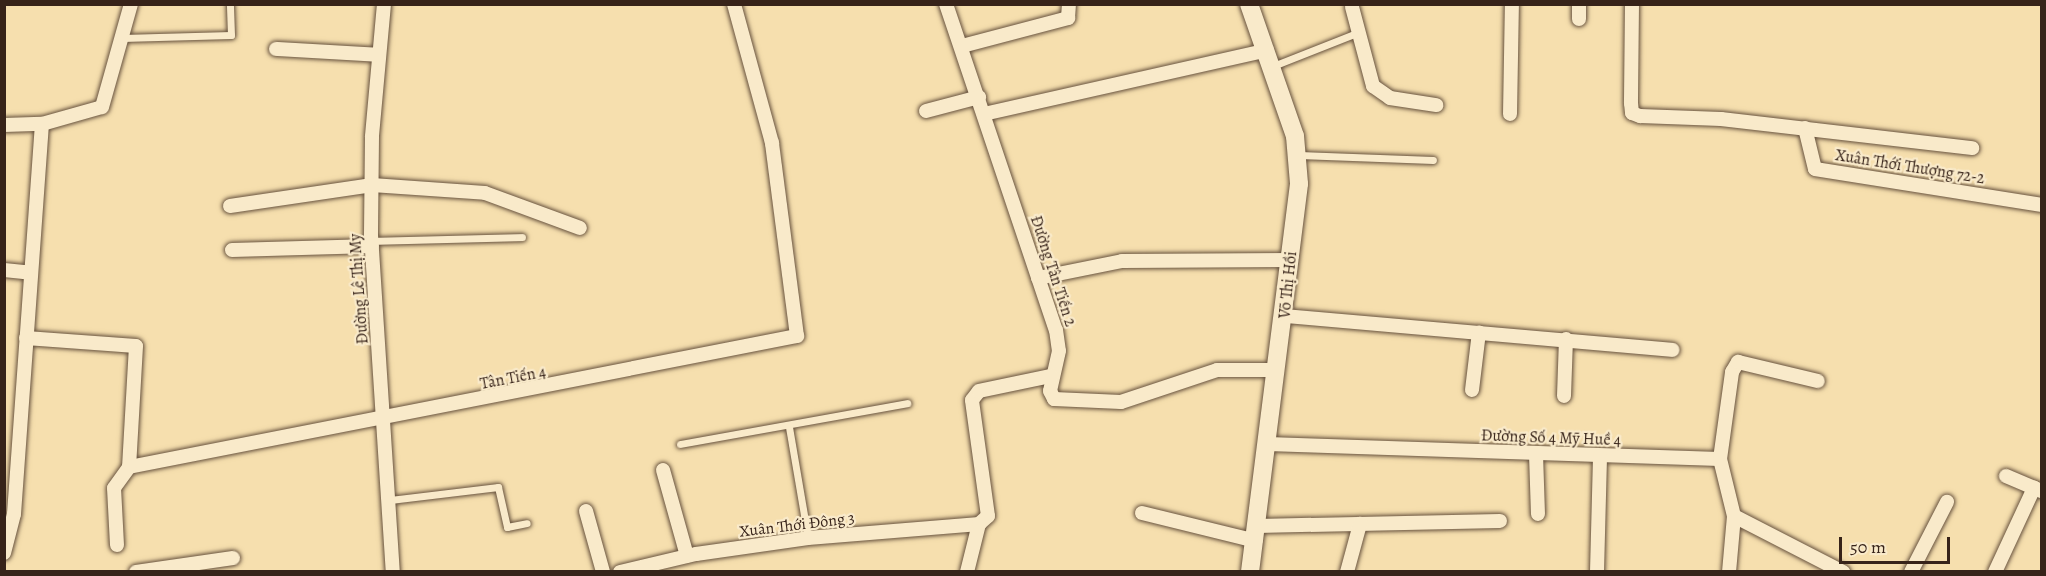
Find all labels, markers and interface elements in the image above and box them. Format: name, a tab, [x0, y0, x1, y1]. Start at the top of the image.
street label: Xuân Thới Thượng 72-2	[1834, 146, 1986, 188]
street label: Đường Tân Tiến 2	[1026, 213, 1080, 329]
street label: Đường Lê Thị My	[346, 233, 372, 345]
street label: Võ Thị Hồi	[1275, 250, 1301, 320]
street label: Tân Tiến 4	[479, 362, 547, 394]
street label: Đường Số 4 Mỹ Huề 4	[1481, 426, 1621, 450]
street label: Xuân Thới Đông 3	[738, 508, 856, 542]
scale bar	[1842, 525, 1953, 563]
text: 50 m	[1850, 535, 1886, 559]

